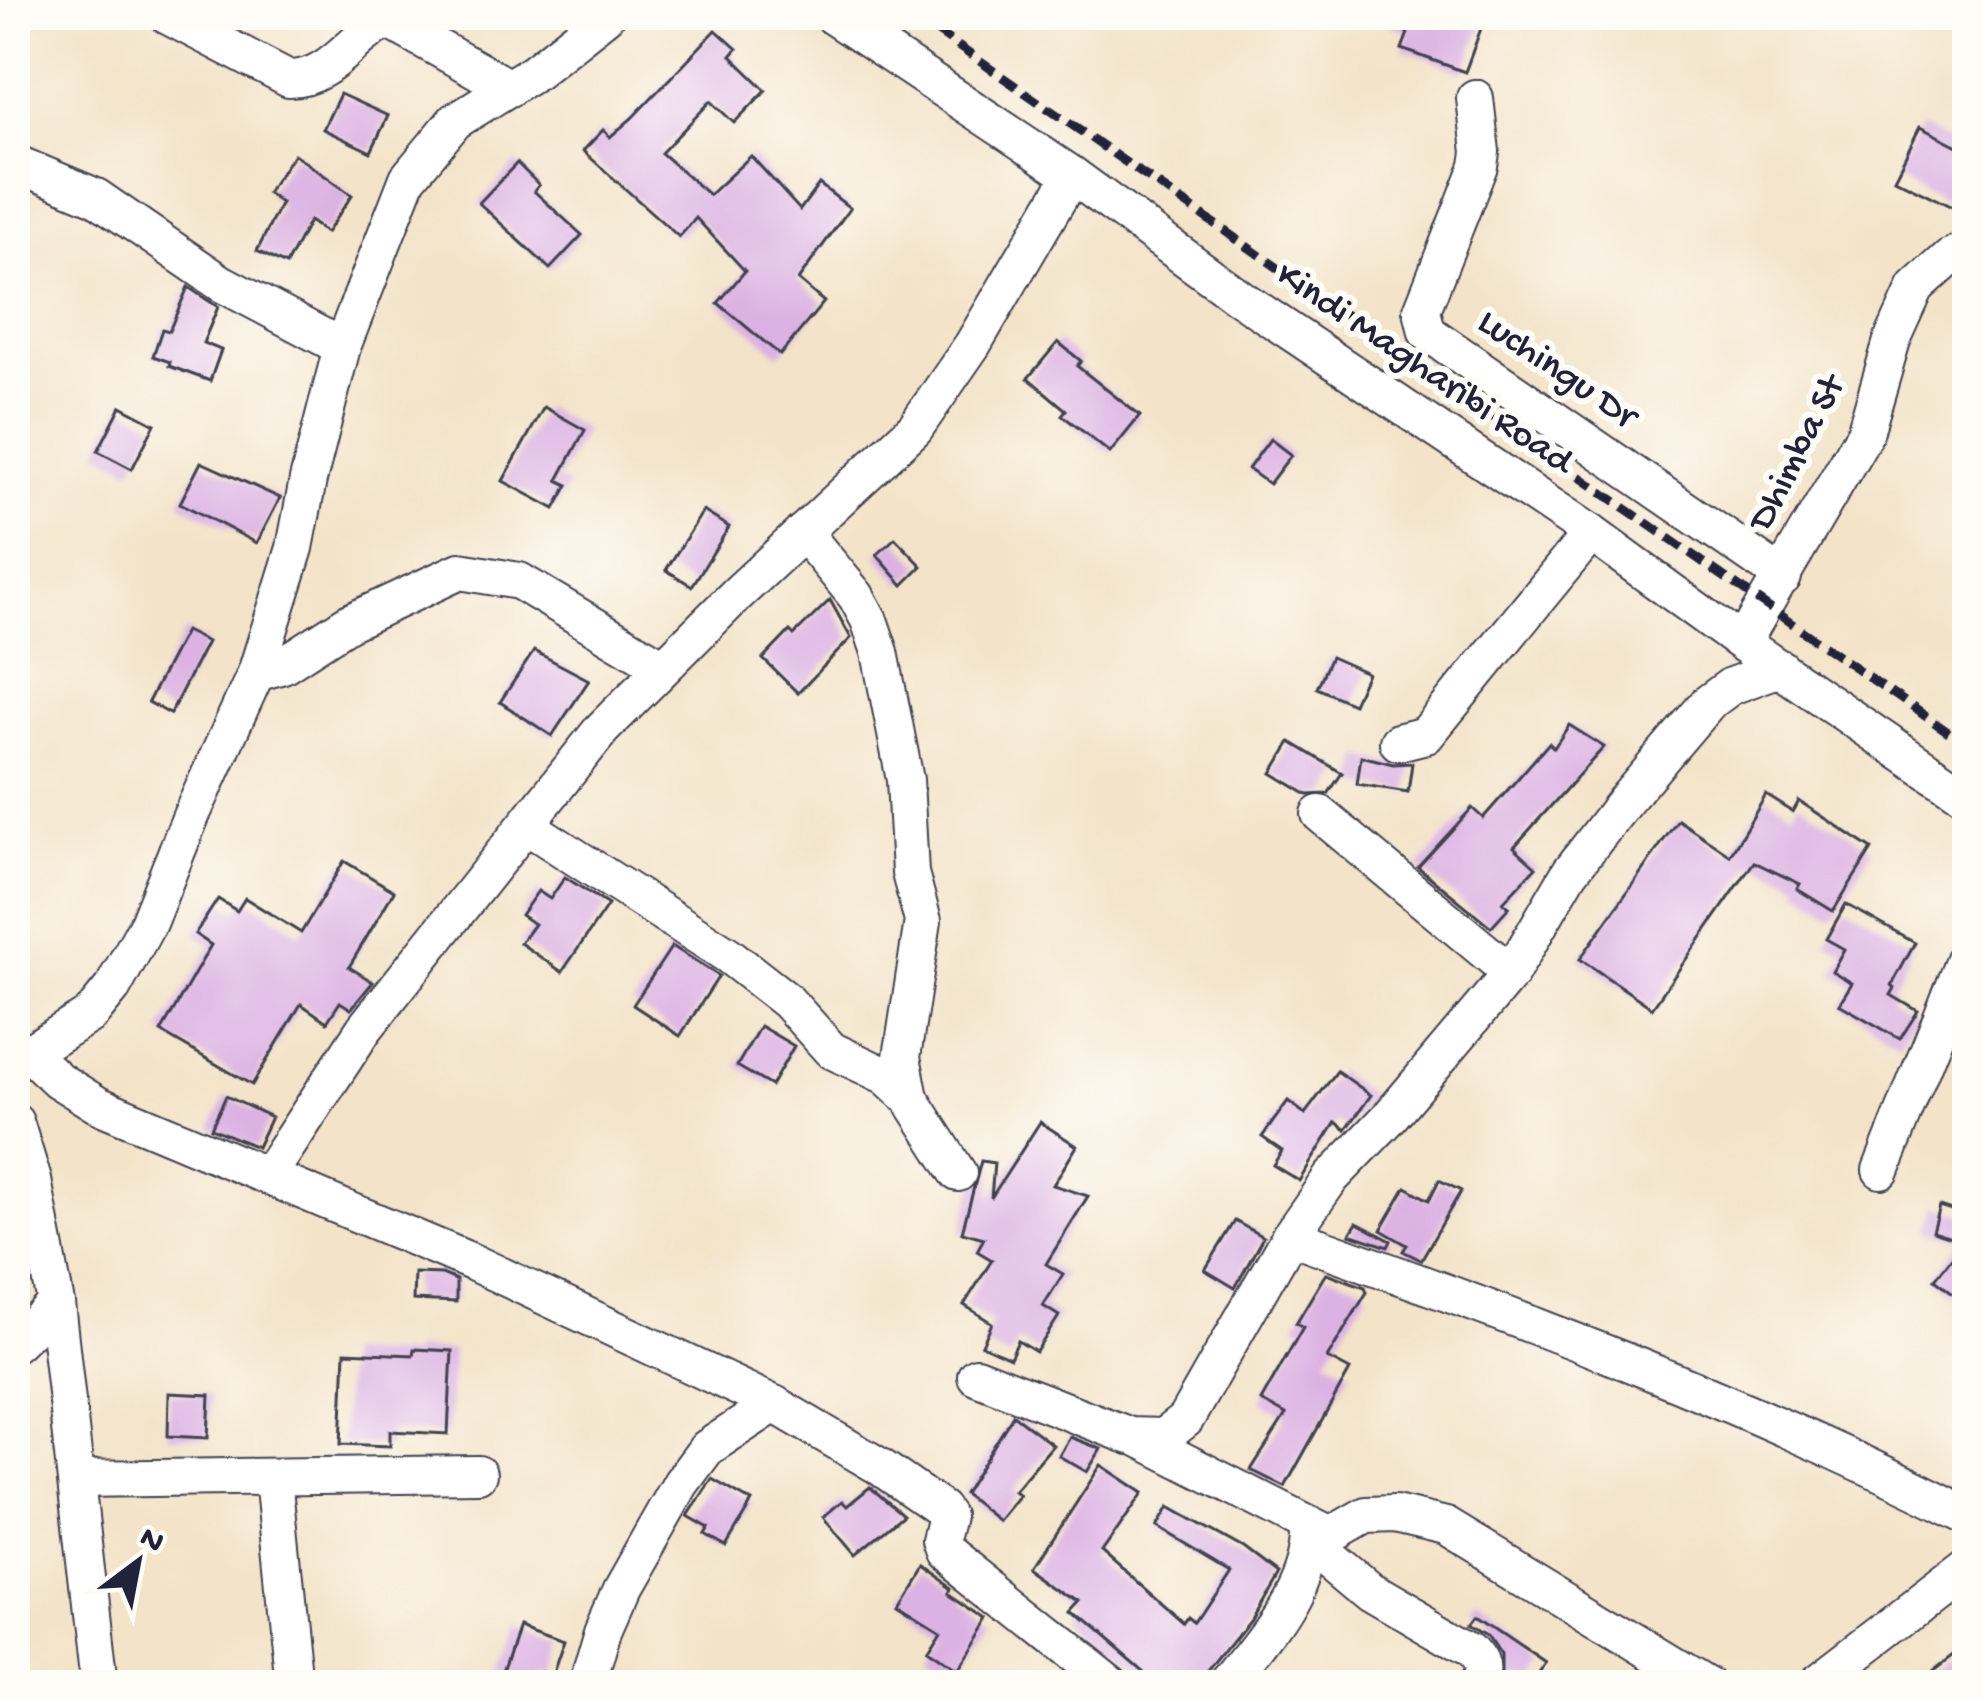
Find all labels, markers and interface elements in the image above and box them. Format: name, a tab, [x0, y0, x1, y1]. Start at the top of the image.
street label: Kindi Magharibi Road	[1266, 254, 1583, 488]
street label: Luchingu Dr	[1467, 301, 1647, 443]
street label: Dhimba St	[1739, 366, 1859, 542]
north arrow	[78, 1502, 198, 1622]
text: N	[132, 1520, 170, 1563]

